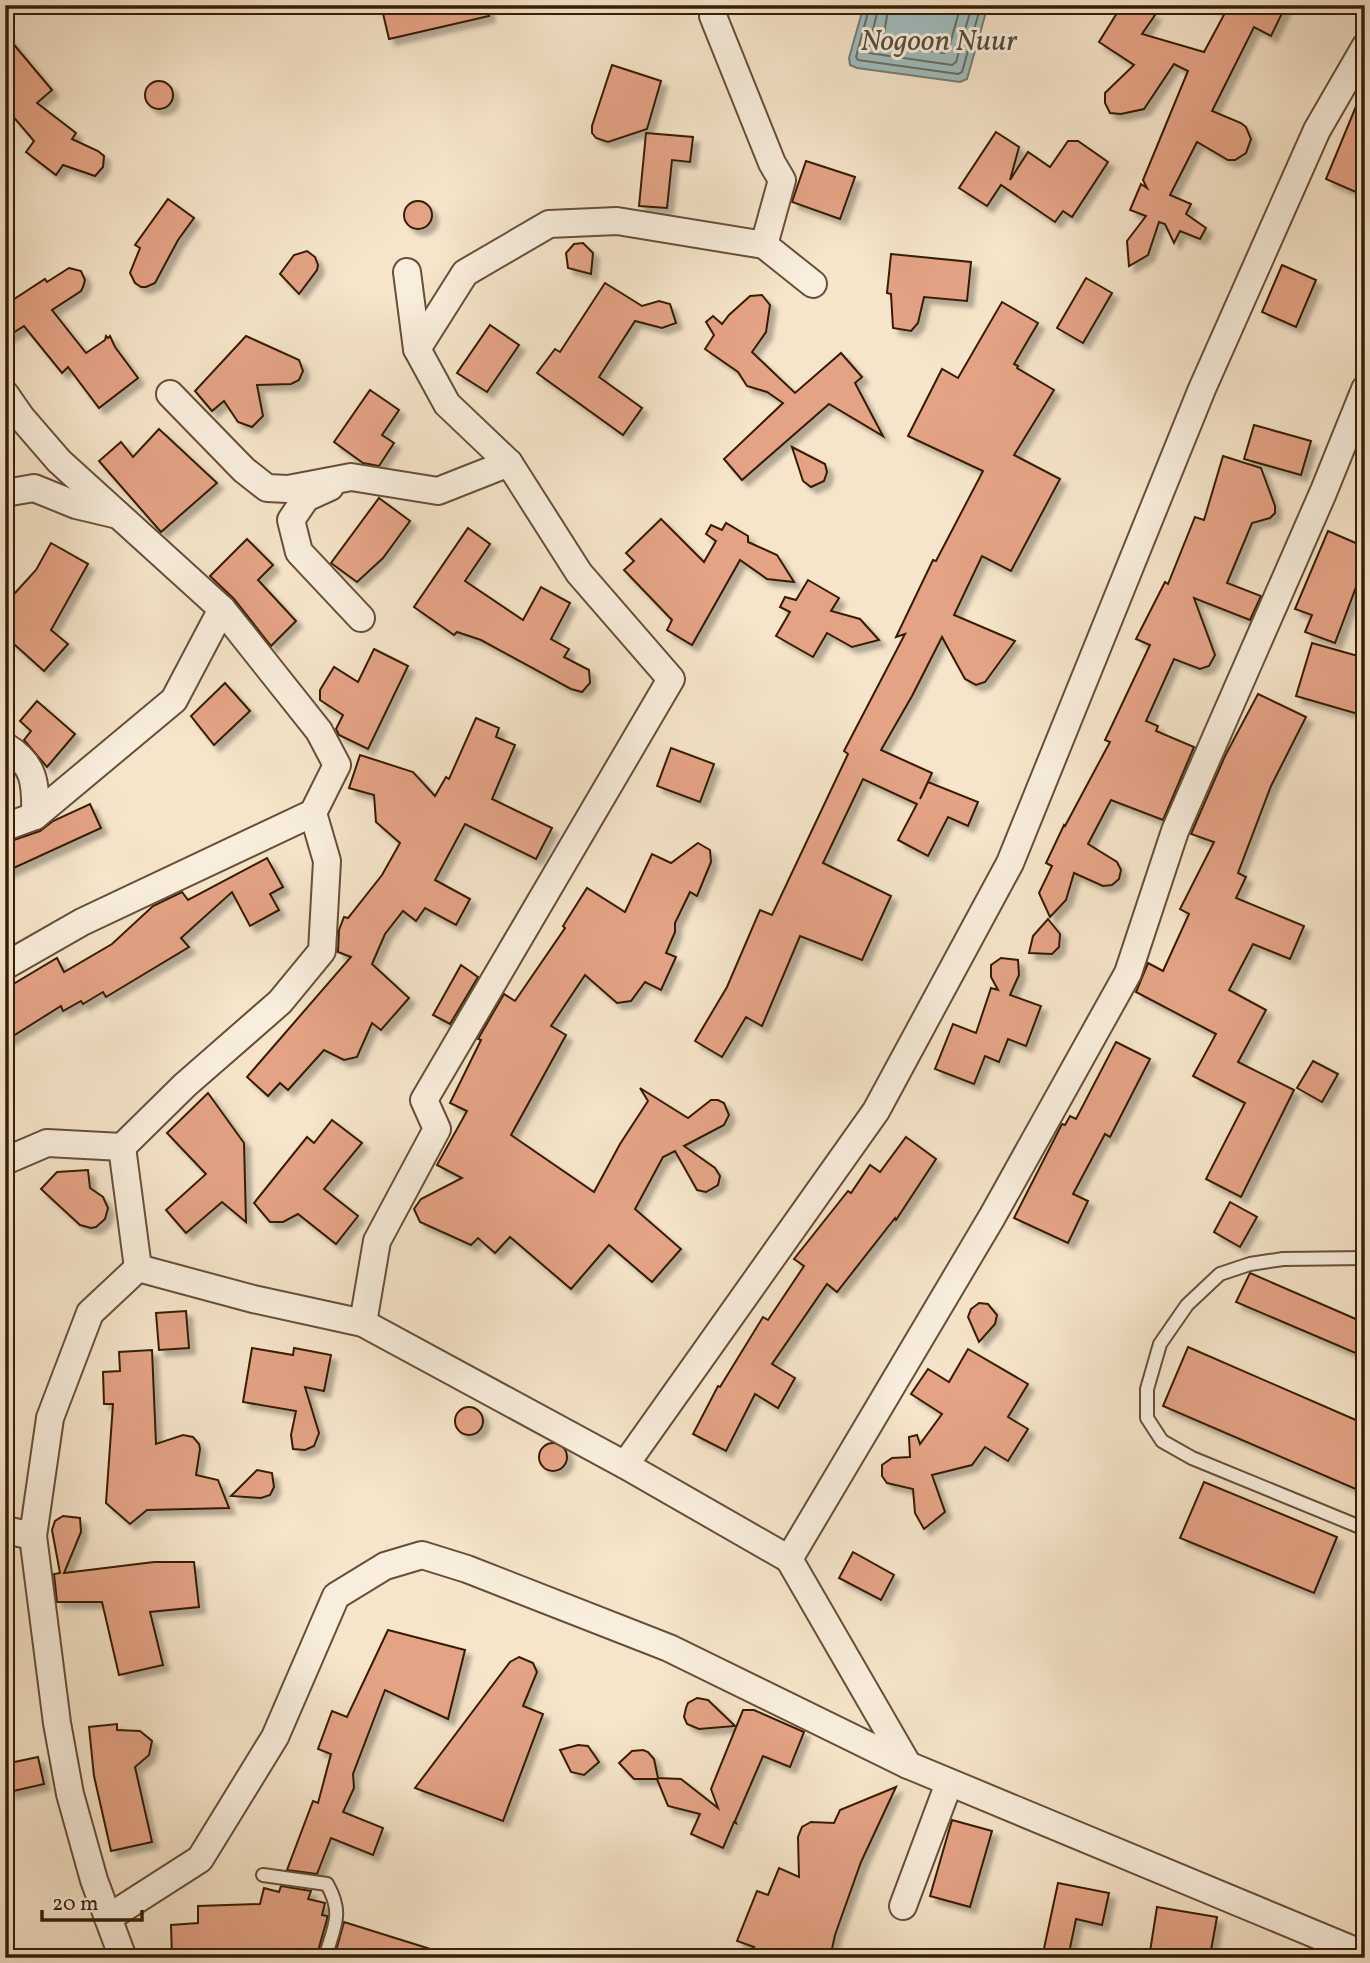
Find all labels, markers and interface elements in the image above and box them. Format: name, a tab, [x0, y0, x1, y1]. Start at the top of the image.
water label: Nogoon Nuur	[861, 21, 1018, 63]
scale bar	[42, 1879, 142, 1923]
text: 20 m	[52, 1890, 98, 1919]

